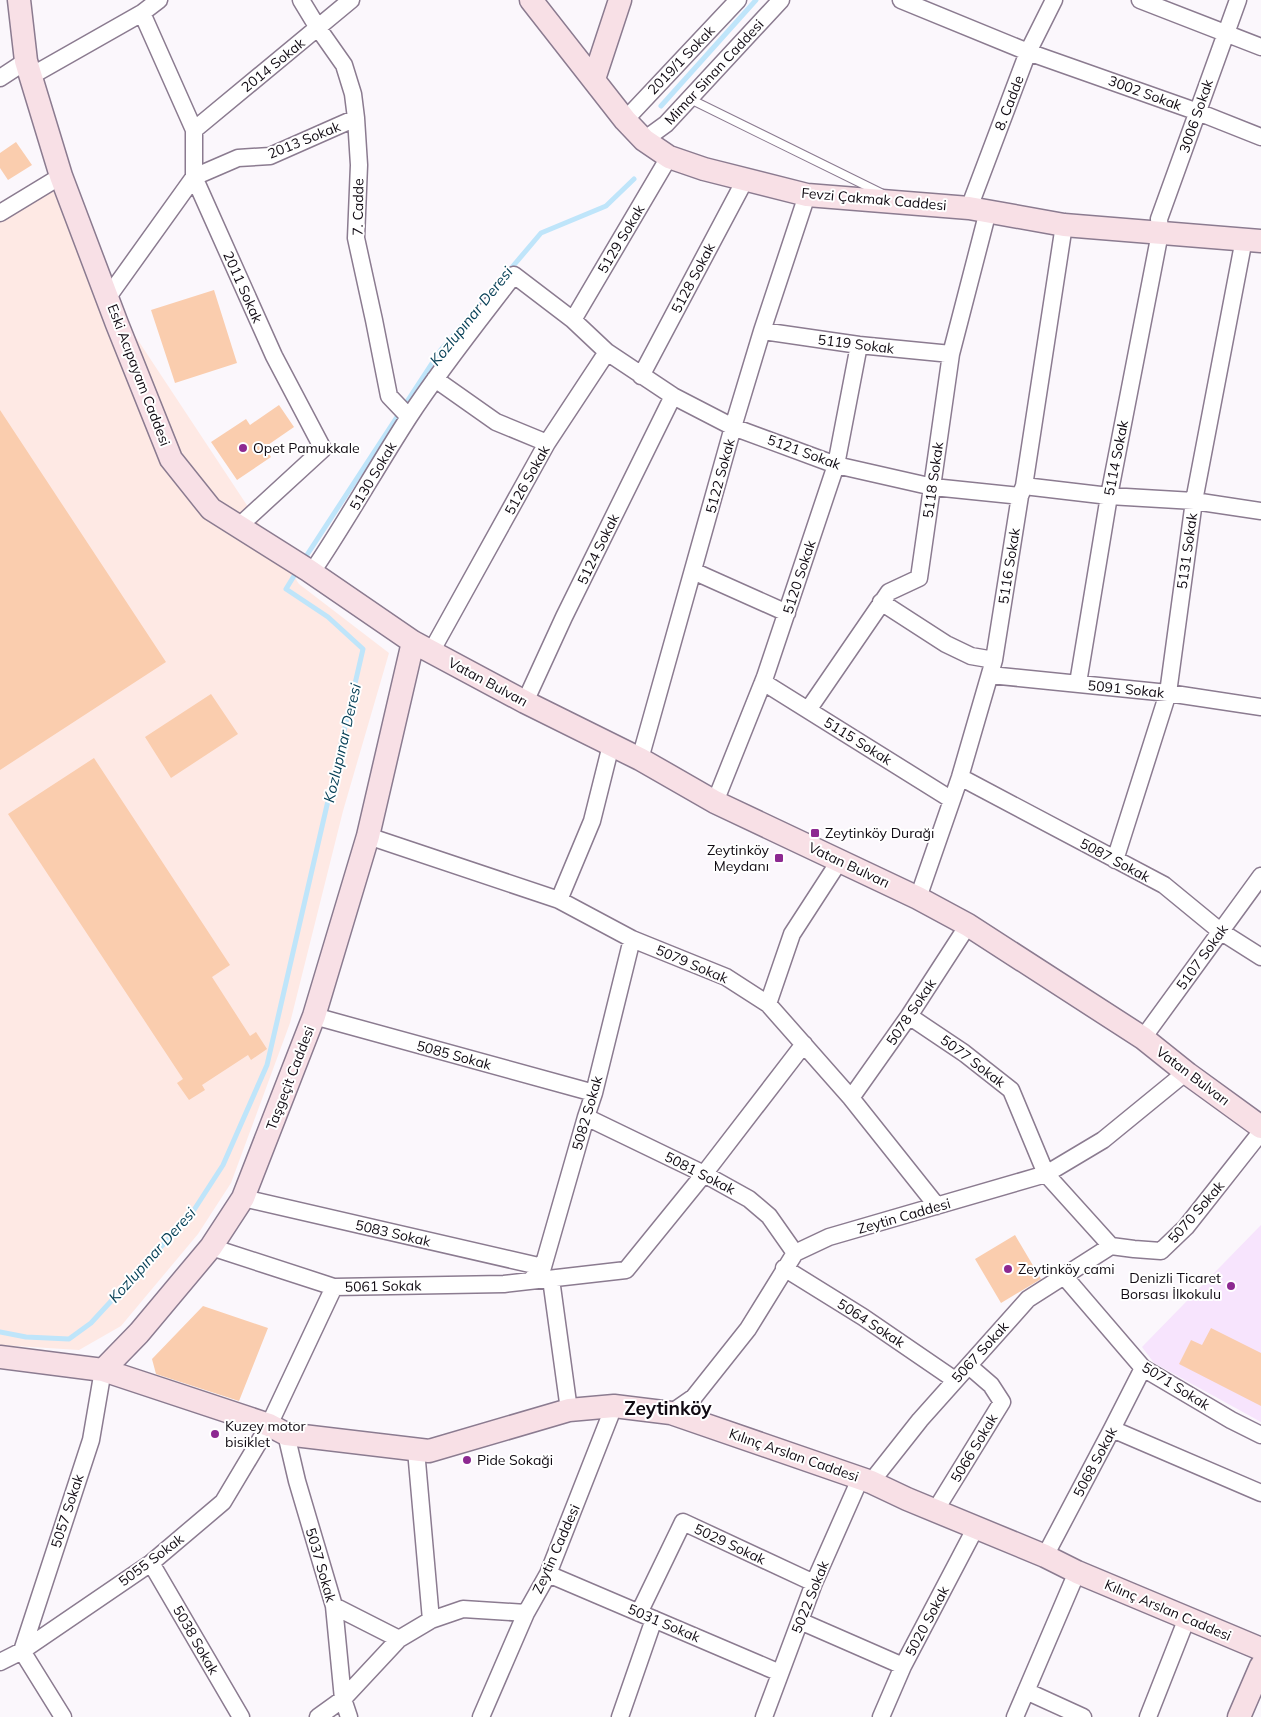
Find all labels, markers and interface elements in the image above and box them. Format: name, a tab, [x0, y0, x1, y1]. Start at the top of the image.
street label: Mimar Sinan Caddesi	[660, 15, 768, 129]
street label: 2019/1 Sokak	[644, 21, 719, 98]
street label: 2014 Sokak	[238, 33, 309, 96]
street label: 3002 Sokak	[1106, 71, 1185, 115]
street label: 8. Cadde	[990, 73, 1028, 133]
street label: 3006 Sokak	[1175, 76, 1217, 155]
street label: 2013 Sokak	[265, 117, 344, 163]
street label: 7. Cadde	[349, 178, 367, 236]
street label: Fevzi Çakmak Caddesi	[801, 184, 947, 214]
street label: 5129 Sokak	[594, 201, 649, 277]
street label: 5128 Sokak	[667, 239, 719, 316]
street label: 2011 Sokak	[219, 248, 267, 326]
water label: Kozlupınar Deresi	[425, 263, 517, 369]
street label: Eski Acıpayam Caddesi	[104, 301, 174, 449]
street label: 5119 Sokak	[817, 330, 896, 358]
street label: 5114 Sokak	[1100, 418, 1132, 497]
street label: 5121 Sokak	[765, 430, 844, 474]
street label: 5122 Sokak	[701, 436, 739, 515]
street label: 5130 Sokak	[346, 438, 401, 514]
place label: Opet Pamukkale	[253, 439, 360, 457]
street label: 5118 Sokak	[919, 440, 947, 519]
street label: 5126 Sokak	[501, 441, 554, 518]
marker: Opet Pamukkale	[237, 442, 249, 454]
street label: 5124 Sokak	[573, 510, 623, 587]
street label: 5131 Sokak	[1173, 511, 1201, 590]
street label: 5116 Sokak	[994, 526, 1024, 605]
street label: 5120 Sokak	[779, 537, 820, 616]
street label: Vatan Bulvarı	[445, 653, 531, 711]
street label: 5091 Sokak	[1087, 676, 1166, 702]
water label: Kozlupınar Deresi	[319, 681, 365, 804]
street label: 5115 Sokak	[821, 713, 896, 769]
place label: Zeytinköy Durağı	[825, 824, 934, 842]
marker: Zeytinköy Durağı	[809, 827, 821, 839]
street label: 5087 Sokak	[1077, 834, 1154, 886]
street label: Vatan Bulvarı	[806, 838, 892, 892]
place label: Zeytinköy Meydanı	[707, 841, 770, 875]
marker: Zeytinköy Meydanı	[773, 852, 785, 864]
street label: 5107 Sokak	[1172, 920, 1232, 993]
street label: 5079 Sokak	[653, 941, 732, 988]
street label: 5078 Sokak	[882, 975, 940, 1049]
street label: Taşgeçit Caddesi	[262, 1023, 318, 1133]
street label: 5077 Sokak	[937, 1031, 1010, 1092]
street label: 5085 Sokak	[415, 1036, 494, 1074]
street label: Vatan Bulvarı	[1153, 1042, 1233, 1110]
street label: 5082 Sokak	[568, 1073, 606, 1152]
street label: 5081 Sokak	[662, 1148, 739, 1199]
street label: 5070 Sokak	[1164, 1177, 1228, 1247]
street label: Zeytin Caddesi	[855, 1194, 953, 1238]
water label: Kozlupınar Deresi	[104, 1203, 200, 1306]
street label: 5083 Sokak	[354, 1216, 433, 1251]
place label: Zeytinköy cami	[1018, 1260, 1115, 1278]
marker: Zeytinköy cami	[1002, 1263, 1014, 1275]
place label: Denizli Ticaret Borsası İlkokulu	[1121, 1269, 1221, 1303]
street label: 5061 Sokak	[344, 1276, 422, 1296]
marker: Denizli Ticaret Borsası İlkokulu	[1225, 1280, 1237, 1292]
street label: 5064 Sokak	[834, 1295, 909, 1352]
street label: 5067 Sokak	[948, 1317, 1013, 1387]
street label: 5071 Sokak	[1139, 1358, 1214, 1414]
district label: Zeytinköy	[624, 1396, 712, 1420]
street label: 5066 Sokak	[947, 1410, 1002, 1486]
place label: Kuzey motor bisiklet	[225, 1417, 307, 1451]
street label: 5068 Sokak	[1069, 1423, 1121, 1500]
street label: Kılınç Arslan Caddesi	[727, 1424, 861, 1486]
marker: Kuzey motor bisiklet	[209, 1428, 221, 1440]
place label: Pide Sokaği	[477, 1451, 553, 1469]
marker: Pide Sokaği	[461, 1454, 473, 1466]
street label: 5057 Sokak	[47, 1471, 88, 1550]
street label: Zeytin Caddesi	[528, 1502, 584, 1596]
street label: 5029 Sokak	[691, 1520, 769, 1569]
street label: 5037 Sokak	[302, 1526, 340, 1605]
street label: 5055 Sokak	[115, 1529, 188, 1590]
street label: 5022 Sokak	[787, 1557, 833, 1636]
street label: Kılınç Arslan Caddesi	[1102, 1575, 1234, 1645]
street label: 5020 Sokak	[901, 1582, 953, 1659]
street label: 5031 Sokak	[625, 1600, 704, 1647]
street label: 5038 Sokak	[169, 1602, 223, 1678]

